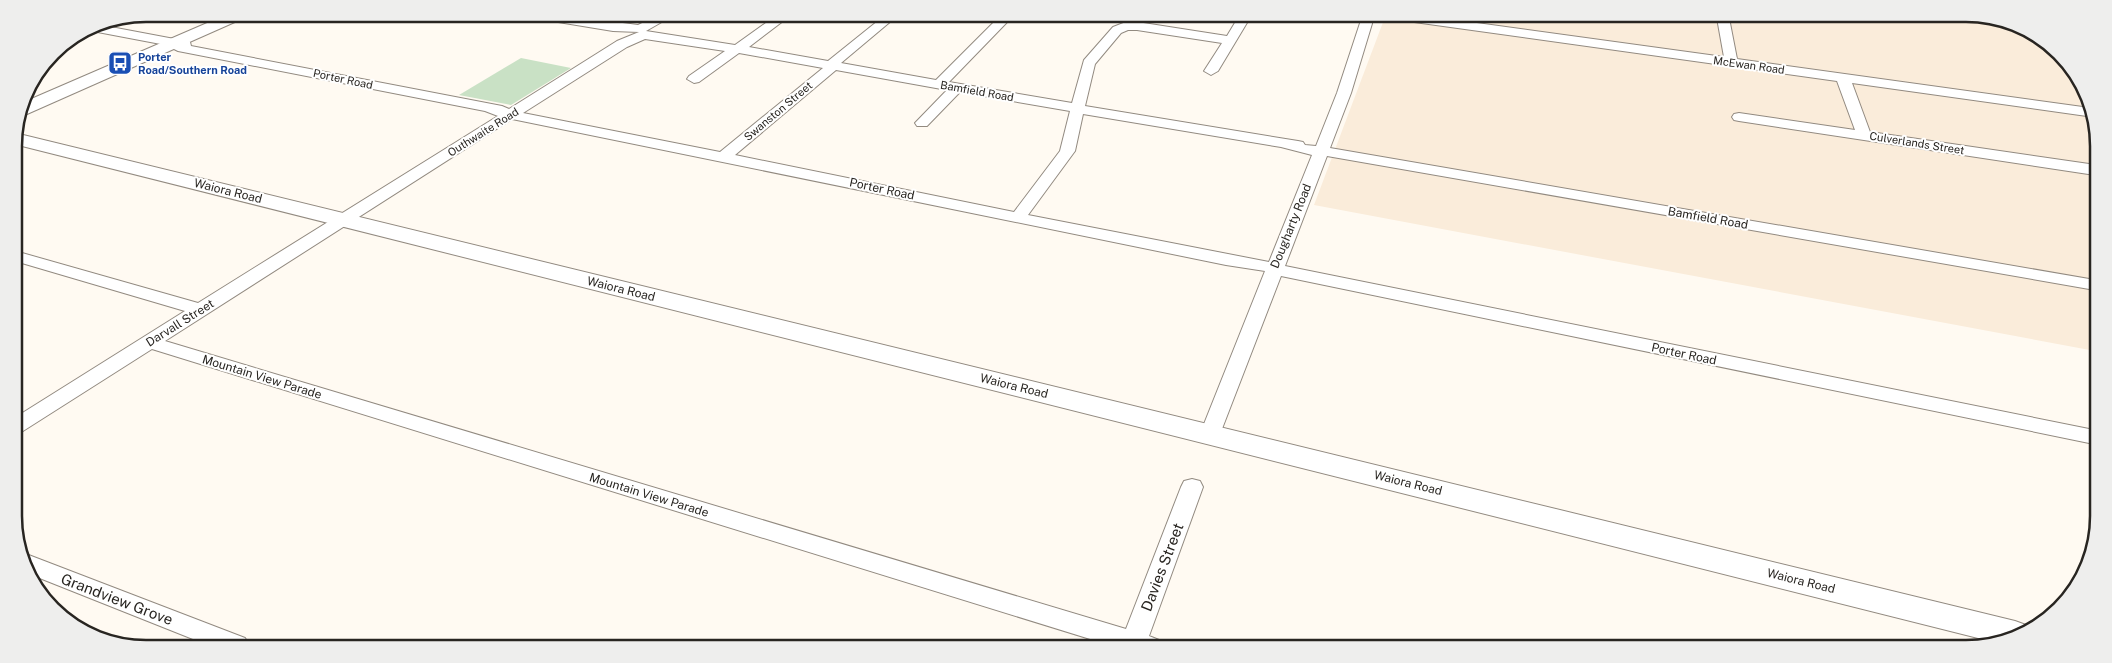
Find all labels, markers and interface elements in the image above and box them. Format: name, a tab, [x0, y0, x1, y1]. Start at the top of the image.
bus stop icon: Porter Road/Southern Road	[107, 50, 133, 76]
place label: Porter Road/Southern Road	[138, 51, 247, 76]
street label: McEwan Road	[1713, 54, 1785, 76]
street label: Porter Road	[312, 67, 374, 91]
street label: Swanston Street	[742, 79, 814, 143]
street label: Bamfield Road	[939, 79, 1015, 103]
street label: Outhwaite Road	[445, 105, 521, 159]
street label: Culverlands Street	[1869, 130, 1965, 156]
street label: Porter Road	[848, 175, 916, 203]
street label: Waiora Road	[192, 176, 264, 206]
street label: Dougharty Road	[1268, 182, 1314, 270]
street label: Bamfield Road	[1667, 204, 1749, 232]
street label: Waiora Road	[585, 274, 657, 304]
street label: Darvall Street	[143, 296, 217, 349]
street label: Porter Road	[1650, 340, 1718, 368]
street label: Mountain View Parade	[201, 352, 324, 402]
street label: Waiora Road	[978, 371, 1050, 401]
street label: Waiora Road	[1372, 468, 1444, 498]
street label: Mountain View Parade	[588, 470, 711, 520]
street label: Davies Street	[1137, 520, 1187, 614]
street label: Waiora Road	[1765, 566, 1837, 596]
street label: Grandview Grove	[59, 570, 175, 628]

